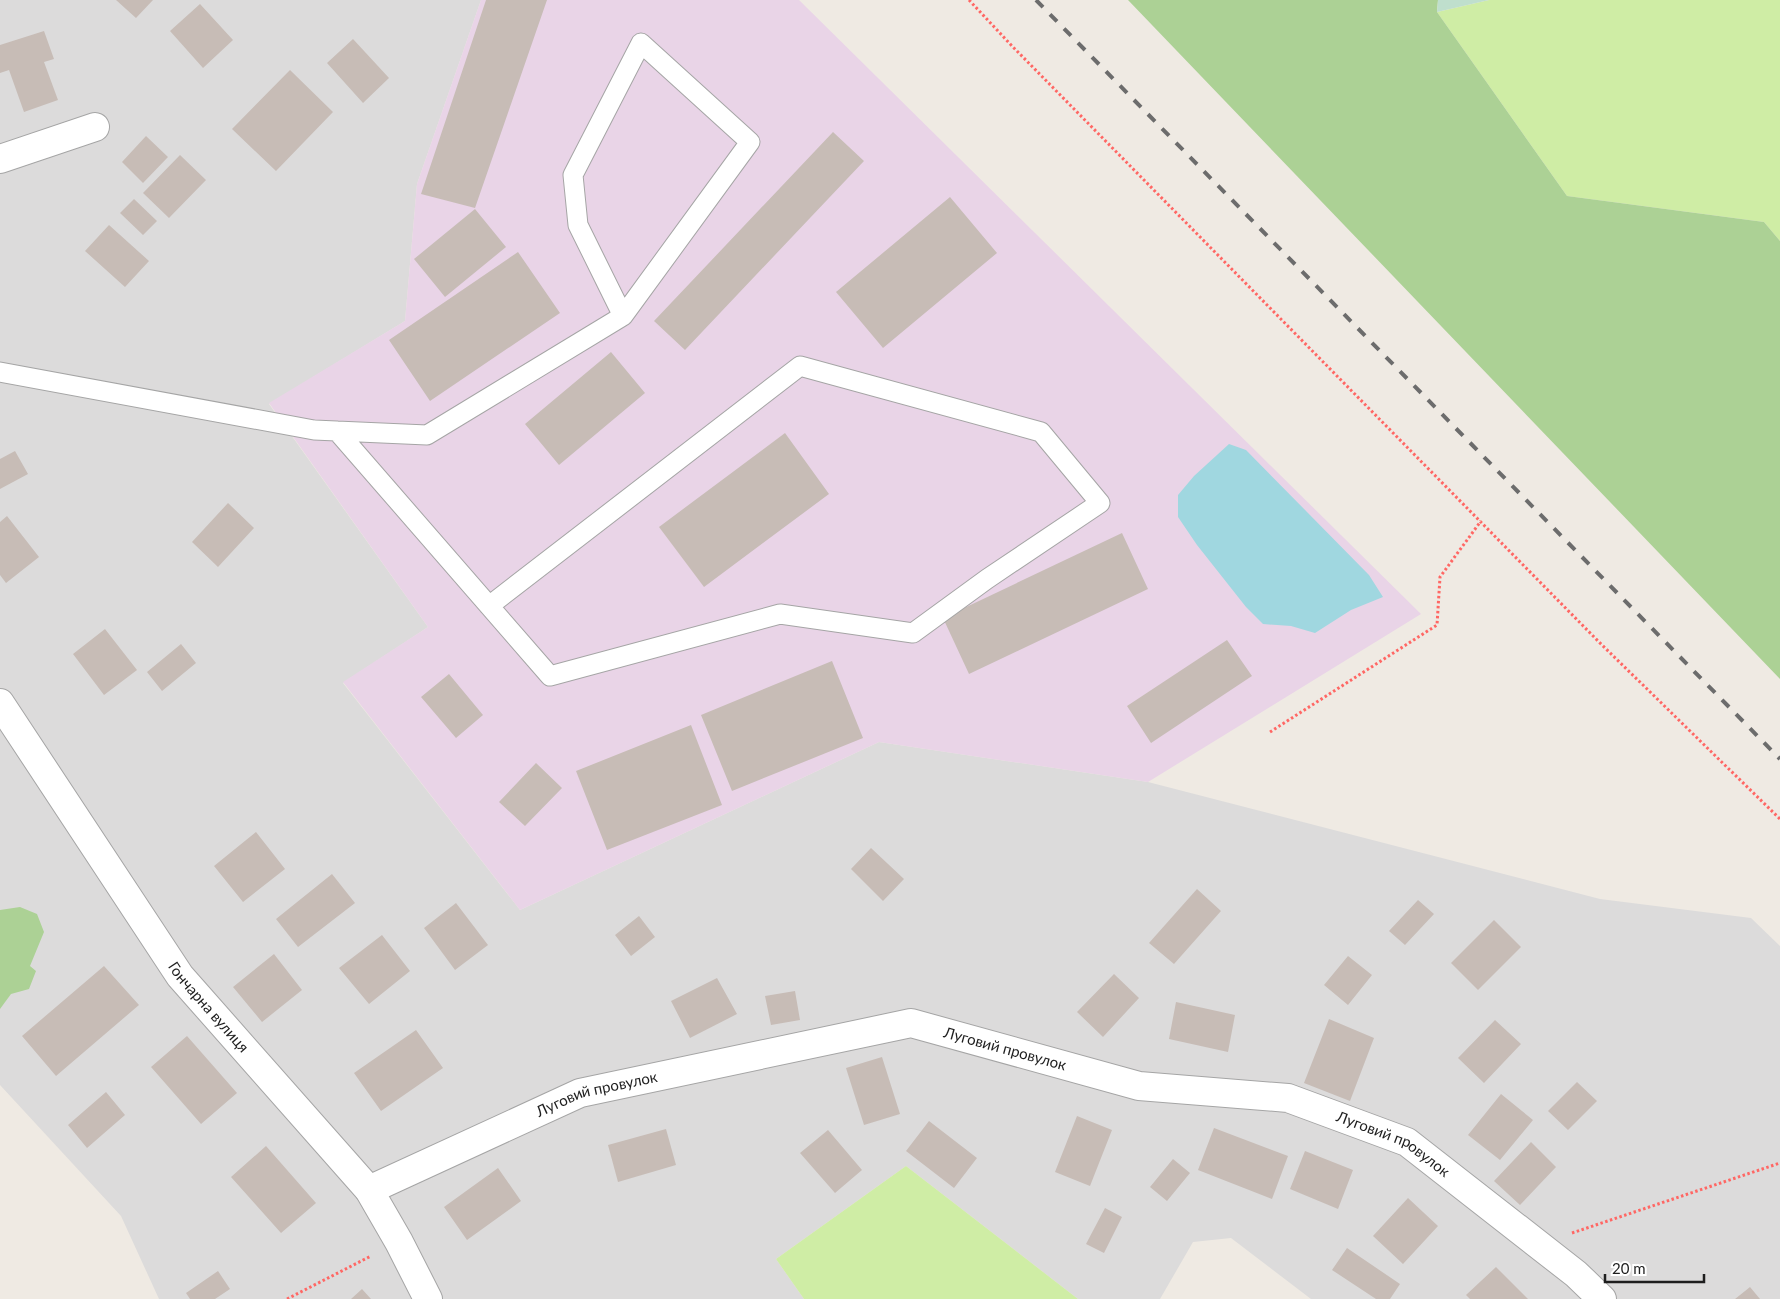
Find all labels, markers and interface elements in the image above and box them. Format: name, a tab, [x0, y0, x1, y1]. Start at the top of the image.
street label: Гончарна вулиця	[165, 958, 253, 1056]
street label: Луговий провулок	[941, 1022, 1069, 1074]
street label: Луговий провулок	[532, 1067, 659, 1120]
street label: Луговий провулок	[1333, 1106, 1454, 1180]
scale bar	[1605, 1252, 1704, 1284]
text: 20 m	[1612, 1259, 1646, 1277]

